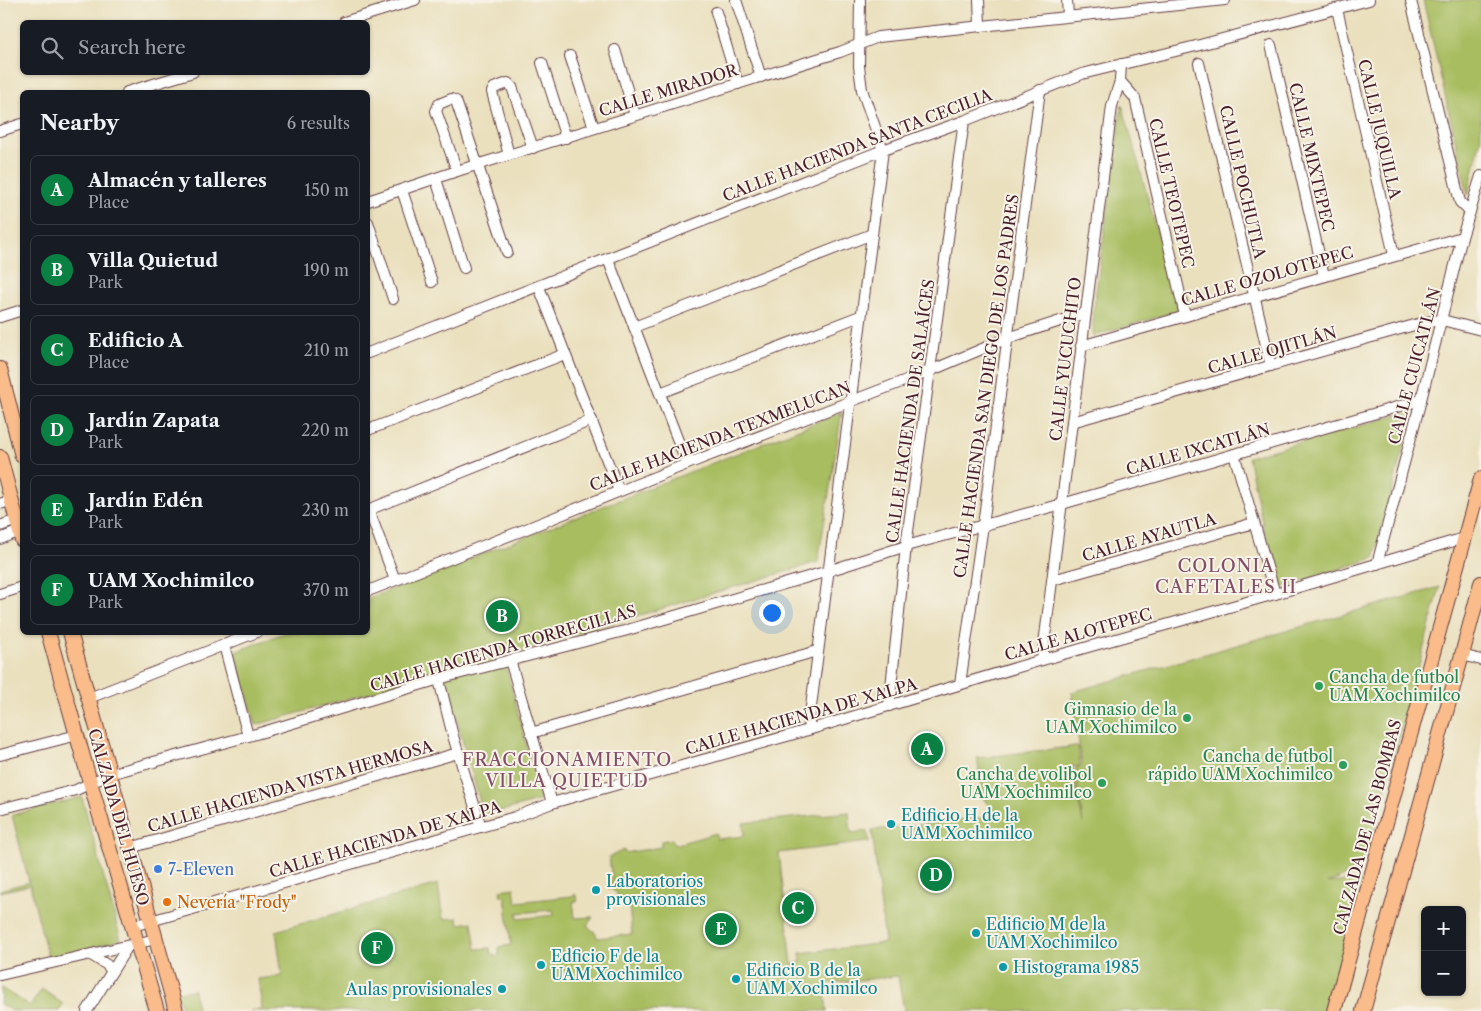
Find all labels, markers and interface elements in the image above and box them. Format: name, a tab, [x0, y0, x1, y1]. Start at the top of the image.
search box	[20, 20, 370, 75]
icon: search	[38, 34, 66, 62]
text: Search here	[78, 36, 186, 59]
street label: CALLE JUQUILLA	[1354, 57, 1406, 202]
street label: CALLE MIRADOR	[596, 59, 741, 121]
street label: CALLE MIXTEPEC	[1285, 81, 1339, 233]
street label: CALLE HACIENDA SANTA CECILIA	[720, 84, 996, 206]
street label: CALLE POCHUTLA	[1216, 103, 1271, 262]
text: Nearby	[40, 110, 119, 135]
text: 6 results	[287, 113, 350, 133]
street label: CALLE TEOTEPEC	[1145, 116, 1199, 270]
text: Almacén y talleres	[88, 169, 267, 192]
text: A	[51, 180, 63, 200]
text: 150 m	[304, 180, 349, 200]
text: Place	[88, 192, 129, 212]
street label: CALLE HACIENDA SAN DIEGO DE LOS PADRES	[949, 193, 1023, 579]
street label: CALLE OZOLOTEPEC	[1179, 242, 1355, 310]
text: Villa Quietud	[88, 249, 218, 272]
text: B	[51, 260, 63, 280]
text: 190 m	[304, 260, 349, 280]
text: Park	[88, 272, 123, 292]
street label: CALLE YUCUCHITO	[1045, 276, 1085, 442]
street label: CALLE HACIENDA DE SALAÍCES	[882, 278, 938, 544]
street label: CALLE CUICATLÁN	[1383, 285, 1445, 447]
street label: CALLE OJITLÁN	[1205, 322, 1339, 378]
text: Edificio A	[88, 329, 183, 352]
text: C	[51, 340, 63, 360]
text: 210 m	[304, 340, 349, 360]
text: Place	[88, 352, 129, 372]
street label: CALLE HACIENDA TEXMELUCAN	[586, 377, 854, 495]
text: Jardín Zapata	[88, 409, 220, 432]
street label: CALLE IXCATLÁN	[1124, 419, 1272, 479]
text: D	[50, 420, 64, 440]
text: 220 m	[301, 420, 349, 440]
text: Park	[88, 432, 123, 452]
text: Jardín Edén	[88, 489, 203, 512]
text: E	[51, 500, 63, 520]
text: 230 m	[302, 500, 349, 520]
street label: CALLE AYAUTLA	[1080, 508, 1219, 566]
text: Park	[88, 512, 123, 532]
district label: COLONIA CAFETALES II	[1155, 555, 1297, 598]
text: UAM Xochimilco	[88, 569, 254, 592]
text: F	[52, 580, 62, 600]
text: 370 m	[303, 580, 349, 600]
text: Park	[88, 592, 123, 612]
pin: B	[486, 597, 518, 635]
street label: CALLE HACIENDA TORRECILLAS	[368, 600, 638, 696]
your location	[759, 600, 785, 626]
street label: CALLE ALOTEPEC	[1002, 603, 1154, 665]
place label: Cancha de futbol UAM Xochimilco	[1329, 667, 1461, 705]
street label: CALLE HACIENDA DE XALPA	[683, 673, 920, 759]
marker: Cancha de futbol UAM Xochimilco	[1313, 680, 1325, 692]
place label: Gimnasio de la UAM Xochimilco	[1045, 699, 1178, 737]
marker: Gimnasio de la UAM Xochimilco	[1181, 712, 1193, 724]
street label: CALZADA DE LAS BOMBAS	[1329, 717, 1405, 937]
street label: CALZADA DEL HUESO	[84, 726, 154, 908]
pin: A	[911, 730, 943, 768]
street label: CALLE HACIENDA VISTA HERMOSA	[145, 735, 436, 836]
place label: Cancha de futbol rápido UAM Xochimilco	[1148, 746, 1333, 784]
district label: FRACCIONAMIENTO VILLA QUIETUD	[462, 749, 672, 792]
marker: Cancha de futbol rápido UAM Xochimilco	[1337, 759, 1349, 771]
place label: Cancha de volibol UAM Xochimilco	[956, 764, 1092, 802]
marker: Cancha de volibol UAM Xochimilco	[1096, 777, 1108, 789]
street label: CALLE HACIENDA DE XALPA	[267, 796, 504, 882]
place label: Edificio H de la UAM Xochimilco	[901, 805, 1033, 843]
marker: Edificio H de la UAM Xochimilco	[885, 818, 897, 830]
pin: D	[920, 856, 952, 894]
place label: 7-Eleven	[168, 859, 234, 879]
marker: 7-Eleven	[152, 863, 164, 875]
place label: Laboratorios provisionales	[606, 871, 706, 909]
marker: Laboratorios provisionales	[590, 884, 602, 896]
pin: C	[782, 889, 814, 927]
place label: Nevería "Frody"	[177, 892, 297, 912]
marker: Nevería "Frody"	[161, 896, 173, 908]
map controls	[1421, 906, 1466, 996]
button: +	[1421, 906, 1466, 951]
pin: E	[705, 910, 737, 948]
place label: Edificio M de la UAM Xochimilco	[986, 914, 1118, 952]
marker: Edificio M de la UAM Xochimilco	[970, 927, 982, 939]
pin: F	[361, 929, 393, 967]
place label: Edficio F de la UAM Xochimilco	[551, 946, 683, 984]
button: −	[1421, 951, 1466, 996]
place label: Histograma 1985	[1013, 957, 1139, 977]
marker: Edficio F de la UAM Xochimilco	[535, 959, 547, 971]
place label: Edificio B de la UAM Xochimilco	[746, 960, 878, 998]
marker: Histograma 1985	[997, 961, 1009, 973]
marker: Edificio B de la UAM Xochimilco	[730, 973, 742, 985]
place label: Aulas provisionales	[345, 979, 492, 999]
marker: Aulas provisionales	[496, 983, 508, 995]

